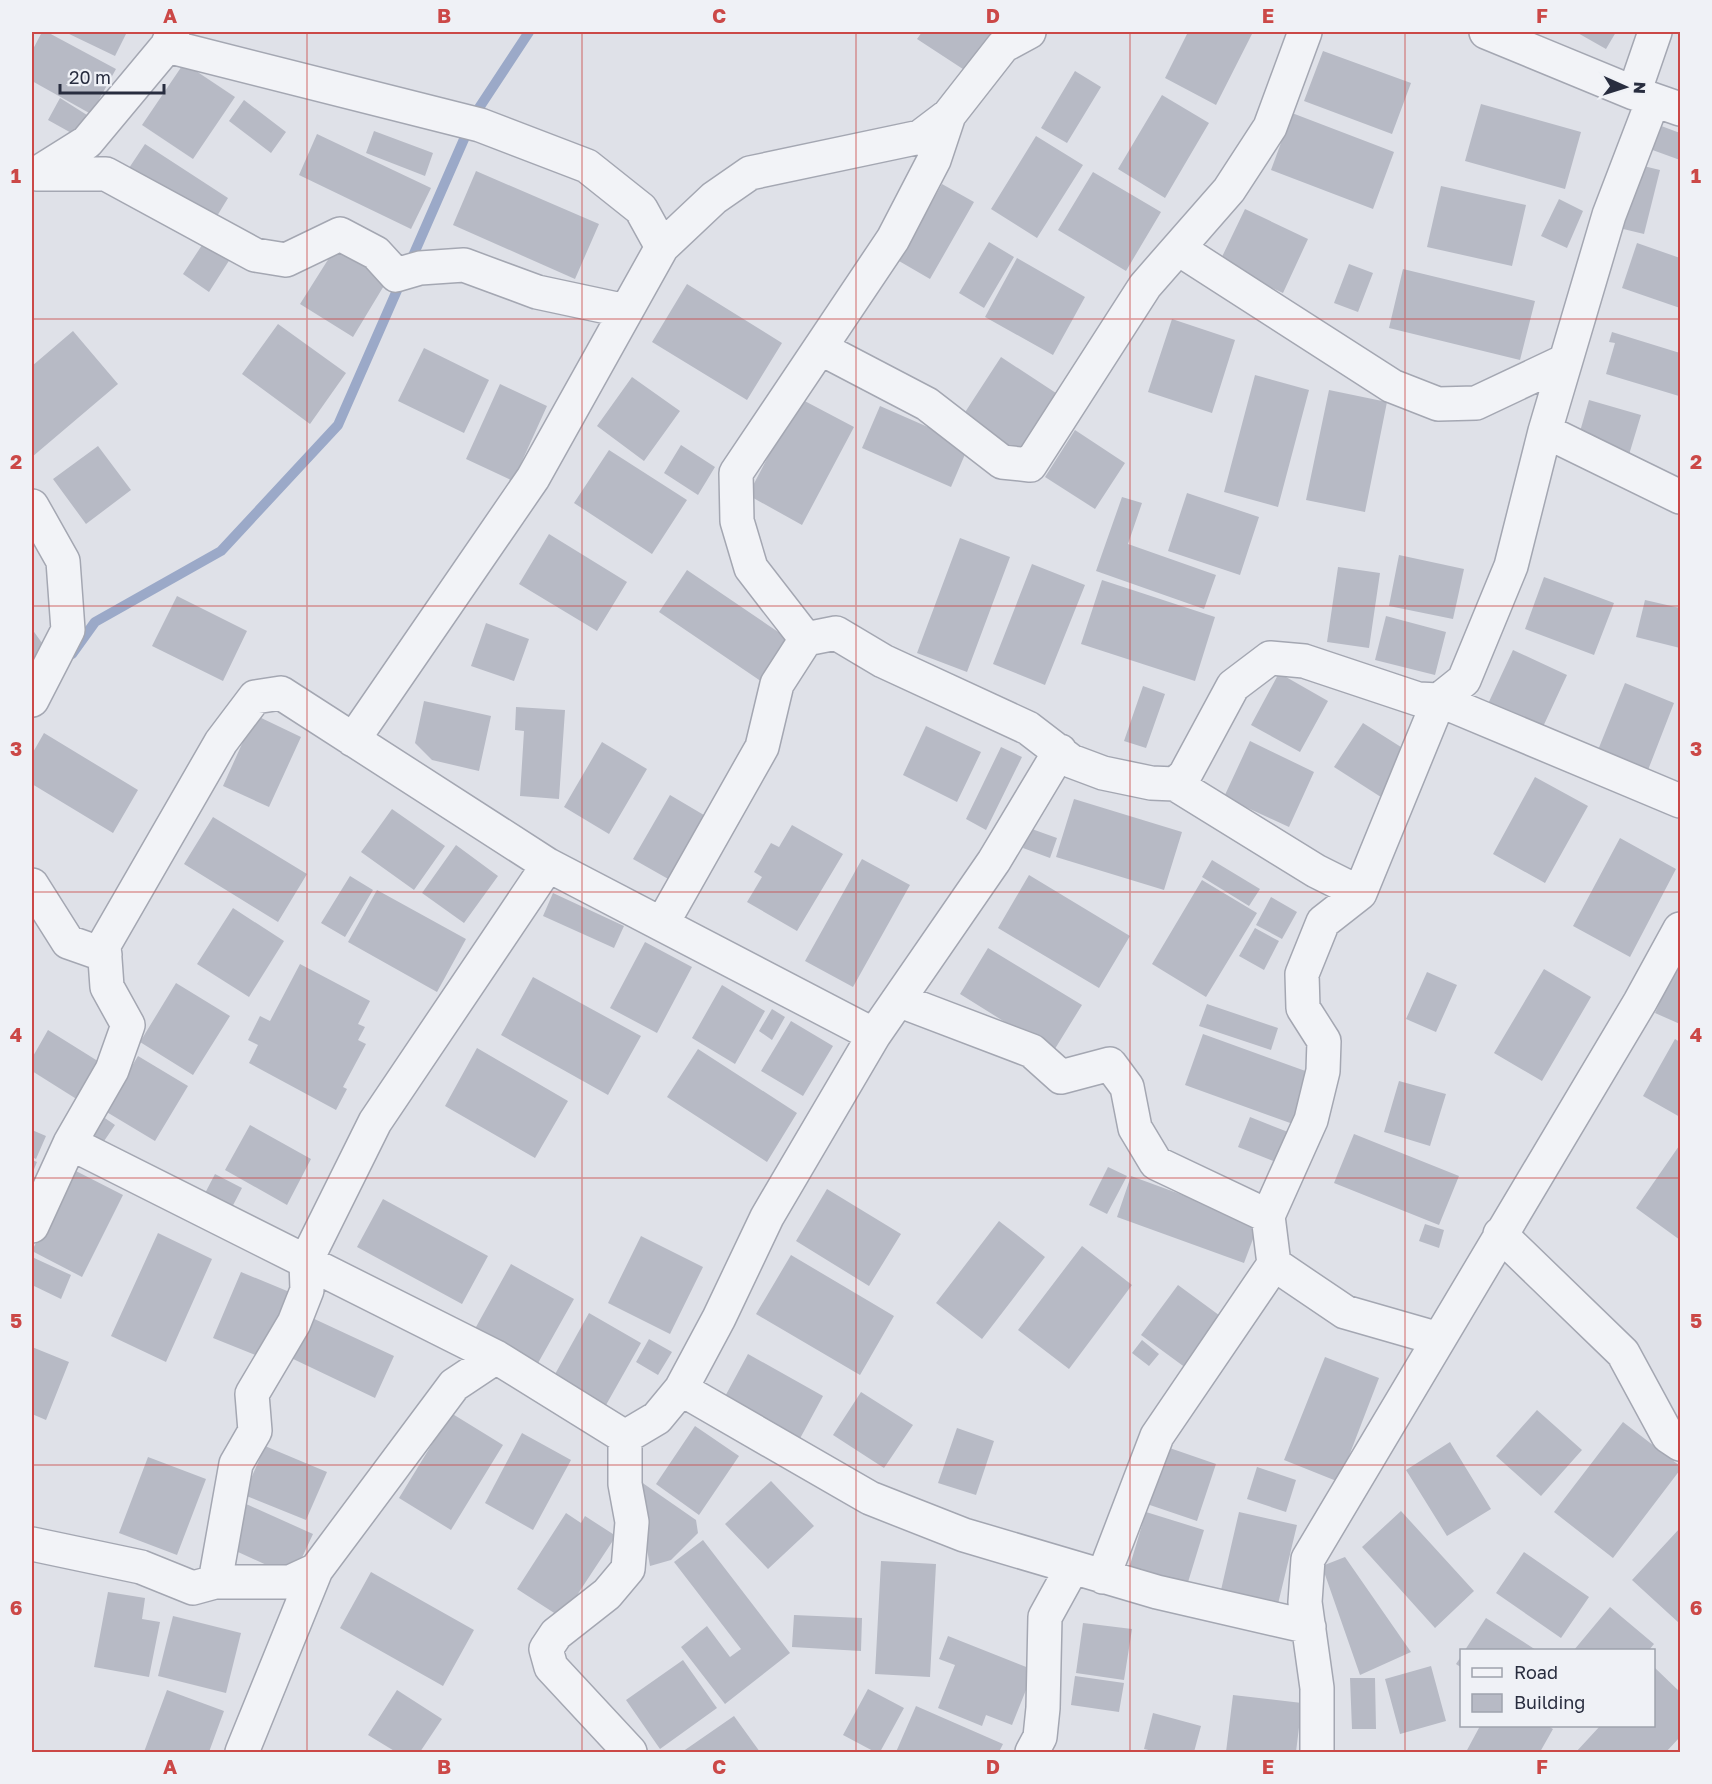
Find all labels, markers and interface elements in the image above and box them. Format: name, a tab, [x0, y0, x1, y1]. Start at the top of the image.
text: A	[163, 3, 177, 27]
text: B	[437, 3, 451, 27]
text: C	[712, 3, 726, 27]
text: D	[986, 3, 1000, 27]
text: E	[1262, 3, 1274, 27]
text: F	[1536, 3, 1548, 27]
scale bar	[60, 57, 164, 95]
north arrow	[1595, 57, 1655, 117]
text: 20 m	[69, 66, 111, 88]
text: N	[1630, 81, 1650, 94]
text: 1	[11, 163, 21, 187]
text: 1	[1691, 163, 1701, 187]
text: 2	[10, 449, 22, 473]
text: 2	[1690, 449, 1702, 473]
text: 3	[10, 736, 22, 760]
text: 3	[1690, 736, 1702, 760]
text: 4	[10, 1022, 22, 1046]
text: 4	[1690, 1022, 1702, 1046]
text: 5	[10, 1308, 22, 1332]
text: 5	[1690, 1308, 1702, 1332]
text: 6	[10, 1595, 22, 1619]
text: 6	[1690, 1595, 1702, 1619]
legend	[1460, 1649, 1655, 1727]
text: Road	[1514, 1661, 1558, 1683]
text: Building	[1514, 1691, 1585, 1713]
text: A	[163, 1754, 177, 1778]
text: B	[437, 1754, 451, 1778]
text: C	[712, 1754, 726, 1778]
text: D	[986, 1754, 1000, 1778]
text: E	[1262, 1754, 1274, 1778]
text: F	[1536, 1754, 1548, 1778]

